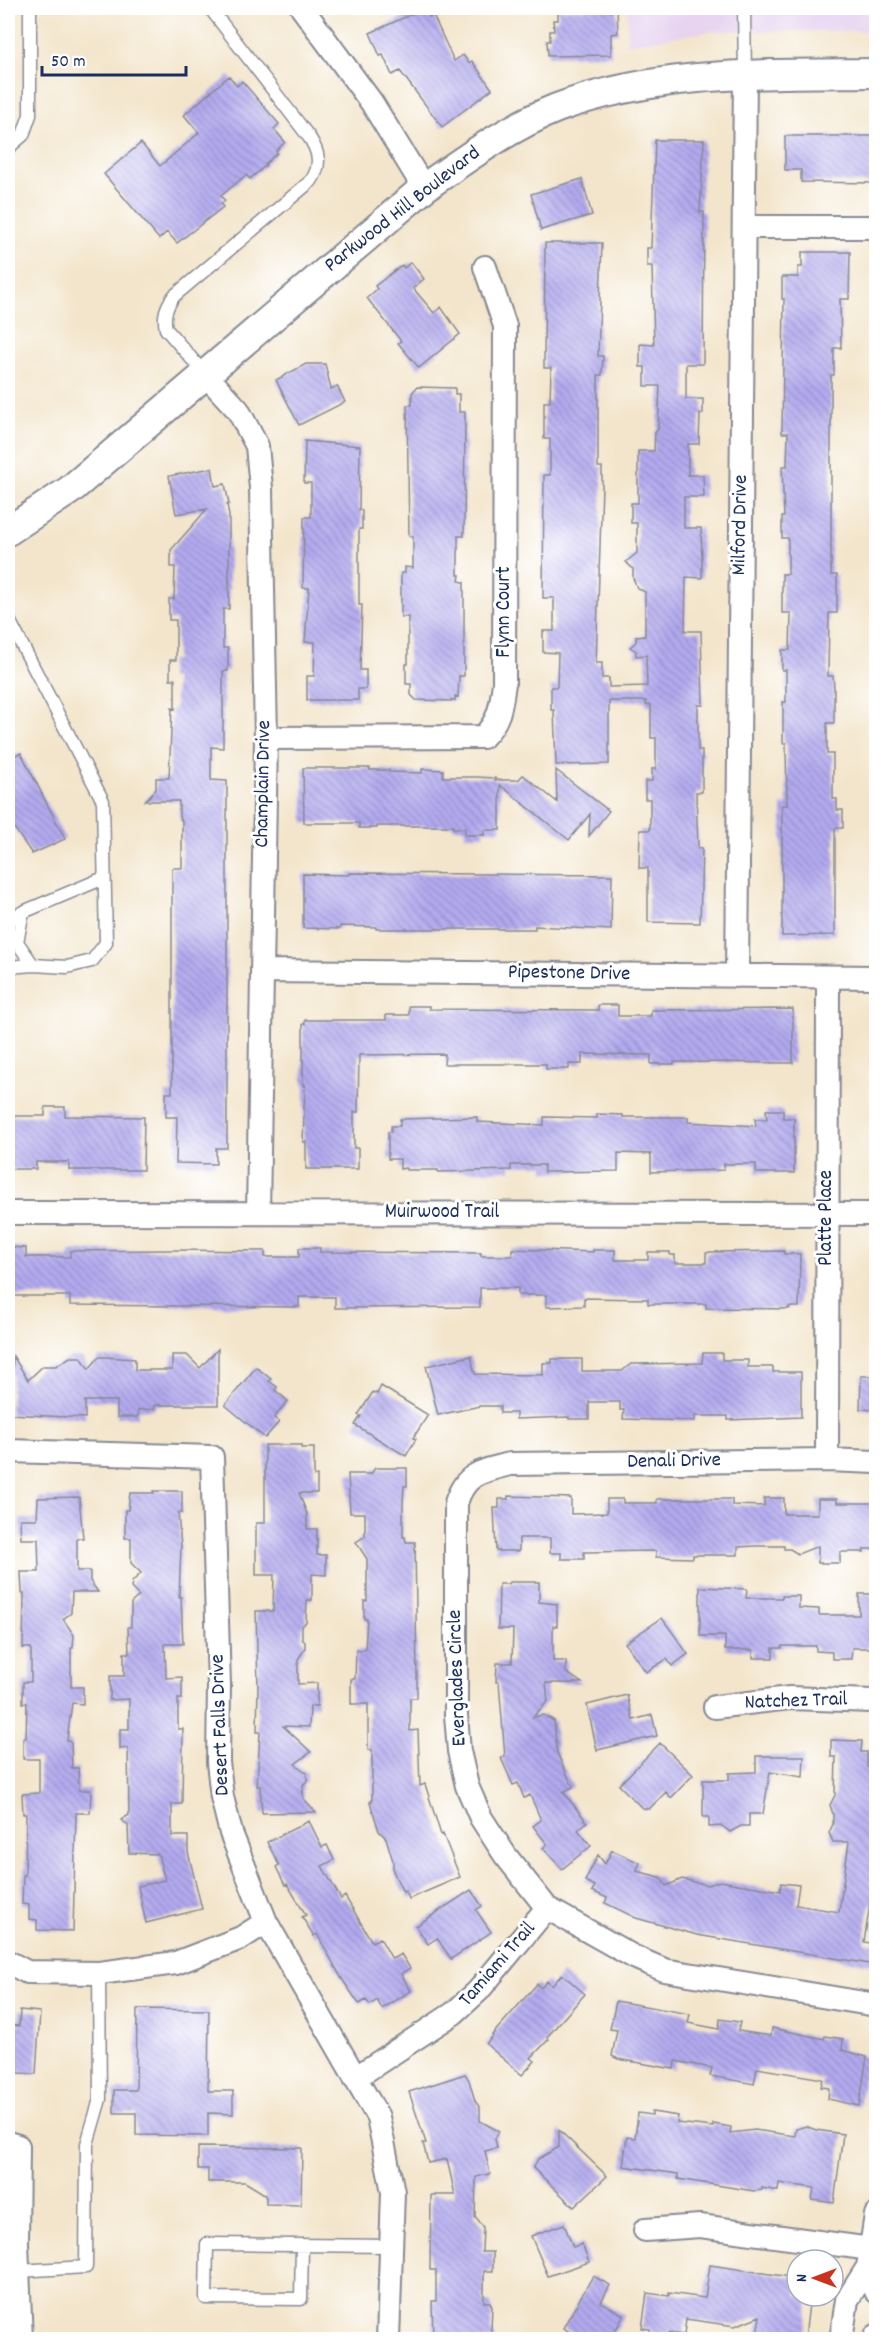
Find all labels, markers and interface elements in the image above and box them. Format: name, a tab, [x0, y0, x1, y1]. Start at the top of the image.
scale bar	[42, 39, 186, 77]
text: 50 m	[51, 50, 86, 75]
street label: Parkwood Hill Boulevard	[319, 139, 487, 281]
street label: Milford Drive	[725, 474, 757, 576]
street label: Flynn Court	[490, 566, 520, 658]
street label: Champlain Drive	[248, 720, 280, 848]
street label: Pipestone Drive	[508, 958, 630, 990]
street label: Platte Place	[812, 1170, 842, 1266]
street label: Muirwood Trail	[385, 1198, 499, 1228]
street label: Denali Drive	[627, 1446, 721, 1478]
street label: Everglades Circle	[441, 1609, 475, 1747]
street label: Desert Falls Drive	[204, 1654, 238, 1796]
street label: Natchez Trail	[744, 1685, 848, 1719]
street label: Tamiami Trail	[452, 1916, 544, 2014]
north arrow	[785, 2248, 845, 2308]
text: N	[791, 2274, 814, 2282]

